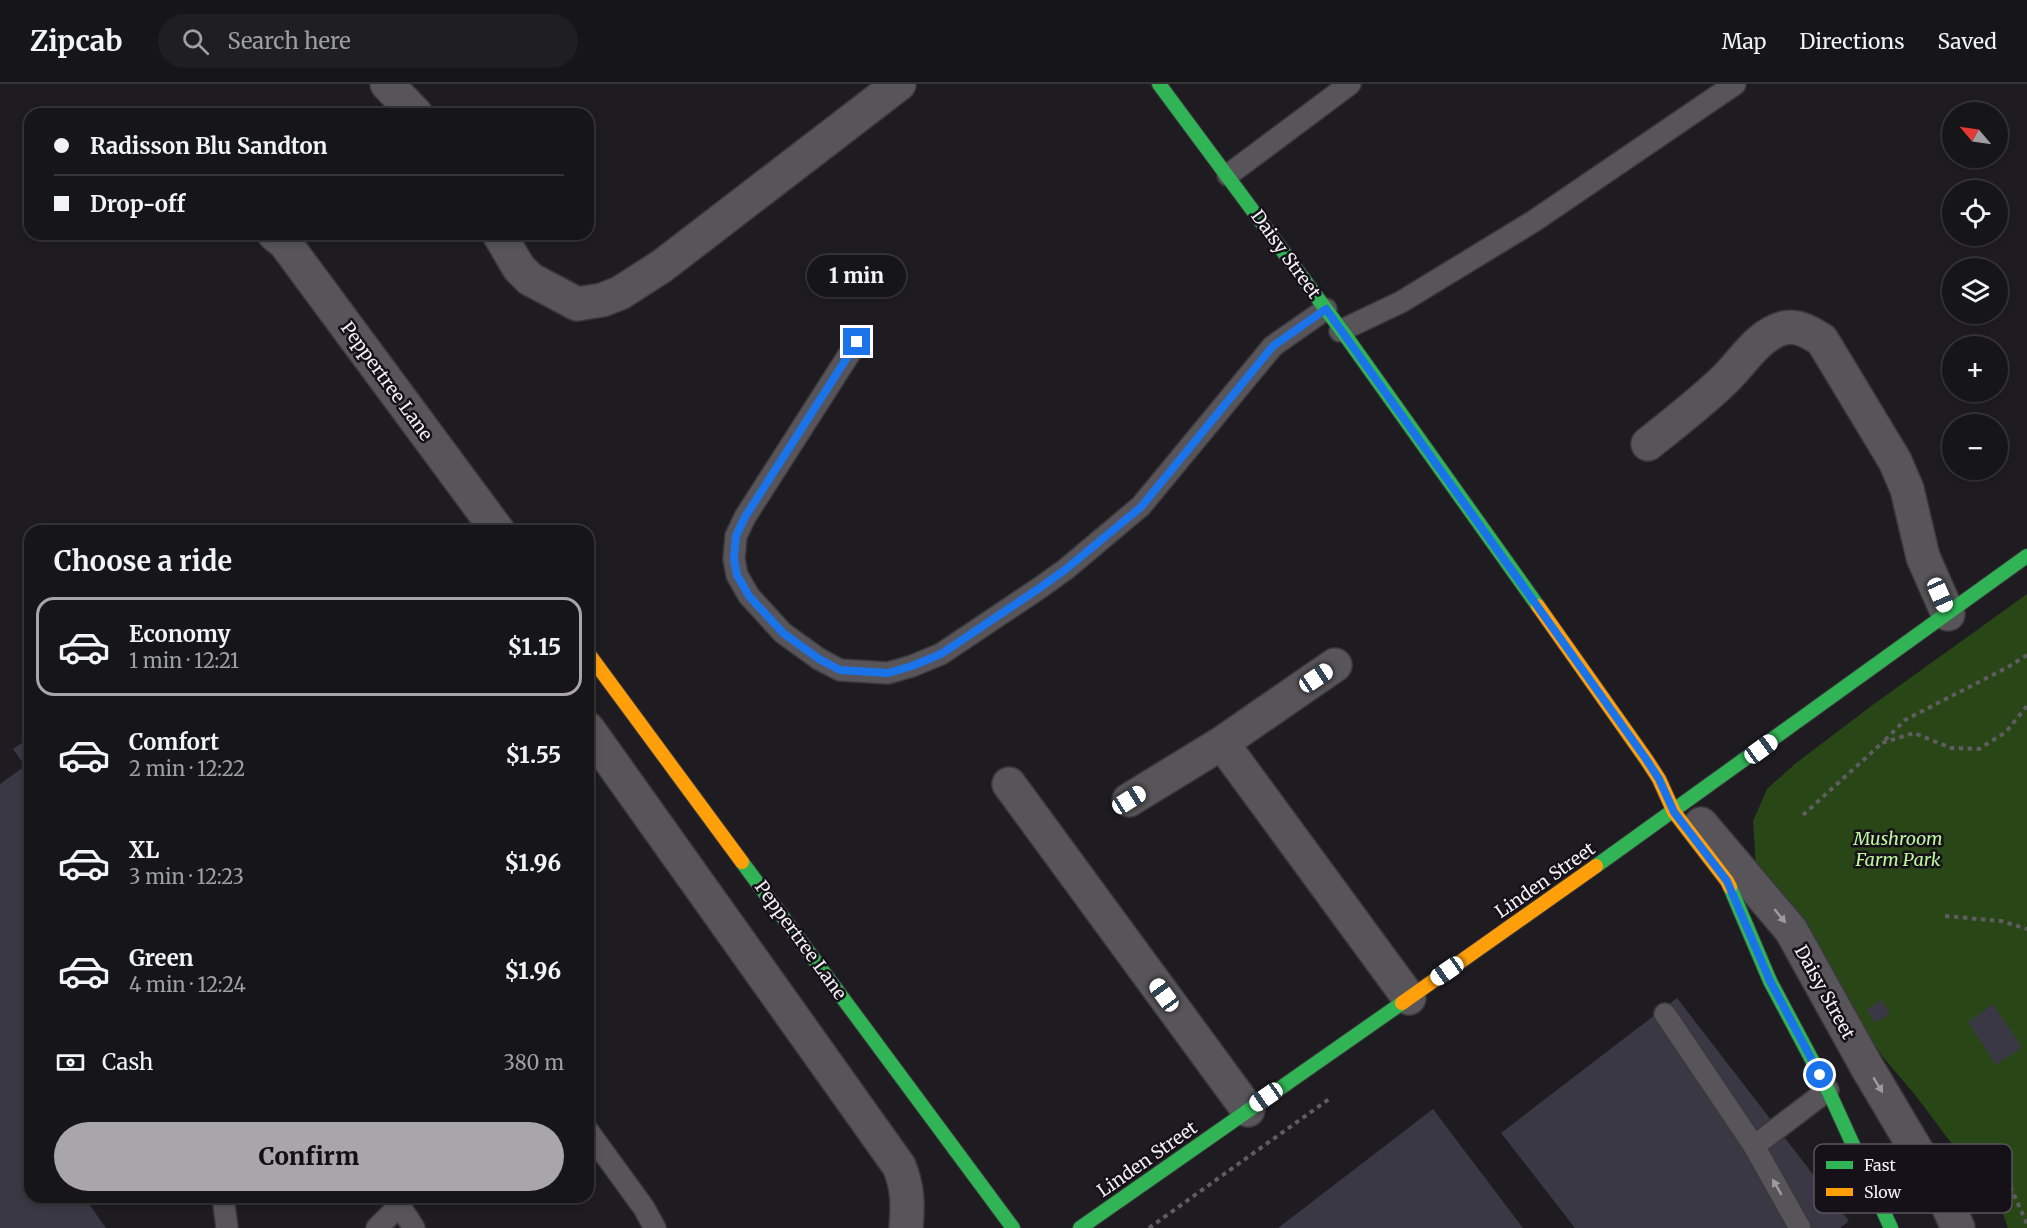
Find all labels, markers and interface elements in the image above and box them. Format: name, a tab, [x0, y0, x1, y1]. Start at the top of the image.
search box	[158, 14, 578, 68]
text: Zipcab	[30, 23, 122, 59]
icon: search	[179, 25, 212, 58]
text: Search here	[227, 27, 351, 55]
text: Map	[1722, 28, 1766, 55]
text: Directions	[1799, 28, 1904, 55]
text: Saved	[1937, 28, 1997, 55]
north arrow	[1942, 102, 2008, 168]
map controls	[1942, 102, 2008, 480]
text: Radisson Blu Sandton	[90, 132, 327, 160]
button: locate	[1942, 180, 2008, 246]
text: Drop-off	[90, 190, 185, 218]
street label: Daisy Street	[1246, 205, 1326, 303]
callout: 1 min	[808, 255, 906, 297]
button: layers	[1942, 258, 2008, 324]
text: 1 min	[829, 263, 884, 288]
street label: Peppertree Lane	[336, 317, 438, 445]
route end	[843, 328, 870, 355]
button: +	[1942, 336, 2008, 402]
button: −	[1942, 414, 2008, 480]
text: Choose a ride	[54, 544, 232, 578]
car	[1924, 575, 1956, 615]
icon: car	[57, 620, 111, 674]
text: Economy	[129, 620, 230, 648]
text: $1.15	[508, 633, 561, 661]
text: 1 min · 12:21	[129, 648, 239, 673]
car	[1296, 660, 1336, 696]
icon: car	[57, 728, 111, 782]
text: Comfort	[129, 728, 219, 756]
car	[1741, 731, 1781, 767]
text: $1.55	[505, 741, 561, 769]
text: 2 min · 12:22	[129, 756, 245, 781]
car	[1109, 783, 1149, 817]
park label: Mushroom Farm Park	[1852, 827, 1943, 871]
icon: car	[57, 836, 111, 890]
text: XL	[129, 836, 159, 864]
street label: Linden Street	[1491, 837, 1599, 923]
text: $1.96	[504, 849, 561, 877]
text: 3 min · 12:23	[129, 864, 244, 889]
street label: Peppertree Lane	[750, 876, 852, 1004]
one-way arrow	[1773, 908, 1786, 924]
street label: Daisy Street	[1790, 941, 1860, 1043]
icon: car	[57, 944, 111, 998]
text: Green	[129, 944, 193, 972]
car	[1427, 953, 1467, 989]
text: $1.96	[504, 957, 561, 985]
text: 4 min · 12:24	[129, 972, 246, 997]
car	[1146, 975, 1182, 1015]
icon: cash	[54, 1046, 87, 1079]
text: Cash	[102, 1048, 153, 1076]
text: 380 m	[503, 1050, 564, 1075]
route start	[1806, 1061, 1833, 1088]
one-way arrow	[1872, 1077, 1883, 1093]
car	[1246, 1079, 1286, 1115]
street label: Linden Street	[1093, 1116, 1201, 1202]
button: Confirm	[54, 1122, 564, 1191]
legend	[1814, 1144, 2012, 1213]
text: Fast	[1864, 1155, 1897, 1175]
one-way arrow	[1772, 1178, 1782, 1195]
text: Slow	[1864, 1182, 1902, 1202]

